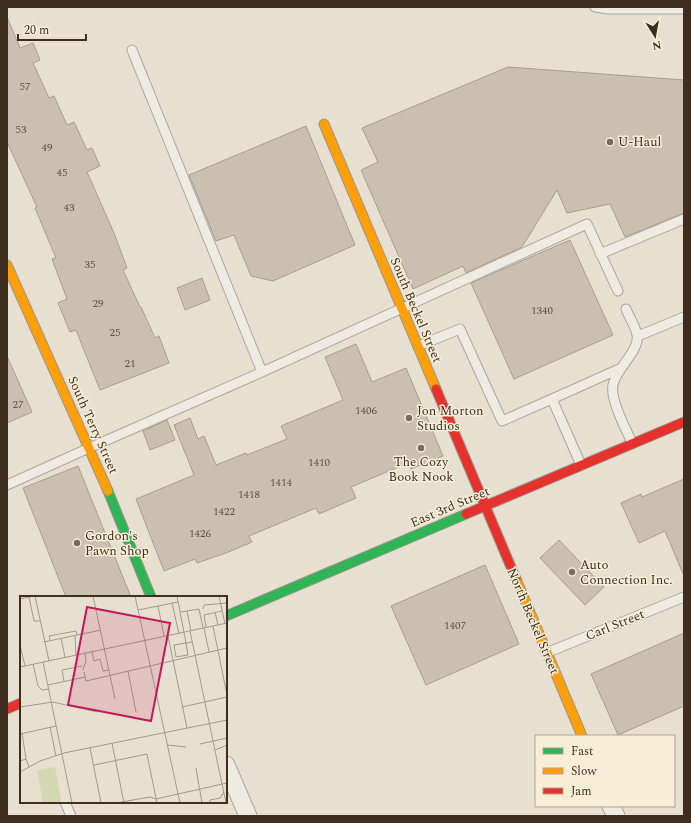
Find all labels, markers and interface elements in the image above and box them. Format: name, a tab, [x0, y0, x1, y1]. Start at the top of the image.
scale bar	[18, 16, 86, 42]
north arrow	[635, 16, 675, 56]
text: 20 m	[24, 21, 49, 40]
text: N	[651, 36, 663, 55]
house number: 57	[20, 78, 31, 95]
house number: 53	[16, 121, 27, 138]
place label: U-Haul	[618, 132, 661, 152]
marker: U-Haul	[605, 137, 615, 147]
house number: 49	[42, 139, 53, 156]
house number: 45	[57, 164, 68, 181]
house number: 43	[64, 199, 75, 216]
street label: South Beckel Street	[385, 254, 447, 366]
house number: 35	[85, 256, 96, 273]
house number: 29	[93, 295, 104, 312]
house number: 1340	[531, 302, 553, 319]
house number: 25	[110, 324, 121, 341]
house number: 21	[125, 355, 136, 372]
street label: South Terry Street	[62, 373, 124, 477]
house number: 27	[13, 396, 24, 413]
place label: Jon Morton Studios	[417, 401, 484, 436]
house number: 1406	[355, 402, 377, 419]
marker: Jon Morton Studios	[404, 413, 414, 423]
marker: The Cozy Book Nook	[416, 443, 426, 453]
place label: The Cozy Book Nook	[388, 452, 454, 487]
house number: 1410	[308, 454, 330, 471]
house number: 1414	[270, 474, 292, 491]
street label: East 3rd Street	[407, 481, 493, 533]
house number: 1418	[238, 486, 260, 503]
house number: 1422	[213, 503, 235, 520]
house number: 1426	[189, 525, 211, 542]
place label: Gordon's Pawn Shop	[85, 526, 149, 561]
marker: Gordon's Pawn Shop	[72, 538, 82, 548]
place label: Auto Connection Inc.	[580, 555, 673, 590]
street label: North Beckel Street	[502, 565, 565, 678]
marker: Auto Connection Inc.	[567, 567, 577, 577]
inset map	[20, 596, 227, 803]
street label: Carl Street	[582, 604, 648, 646]
house number: 1407	[444, 617, 466, 634]
legend	[535, 735, 675, 807]
text: Fast	[571, 742, 593, 761]
text: Slow	[571, 762, 597, 781]
text: Jam	[571, 782, 592, 801]

